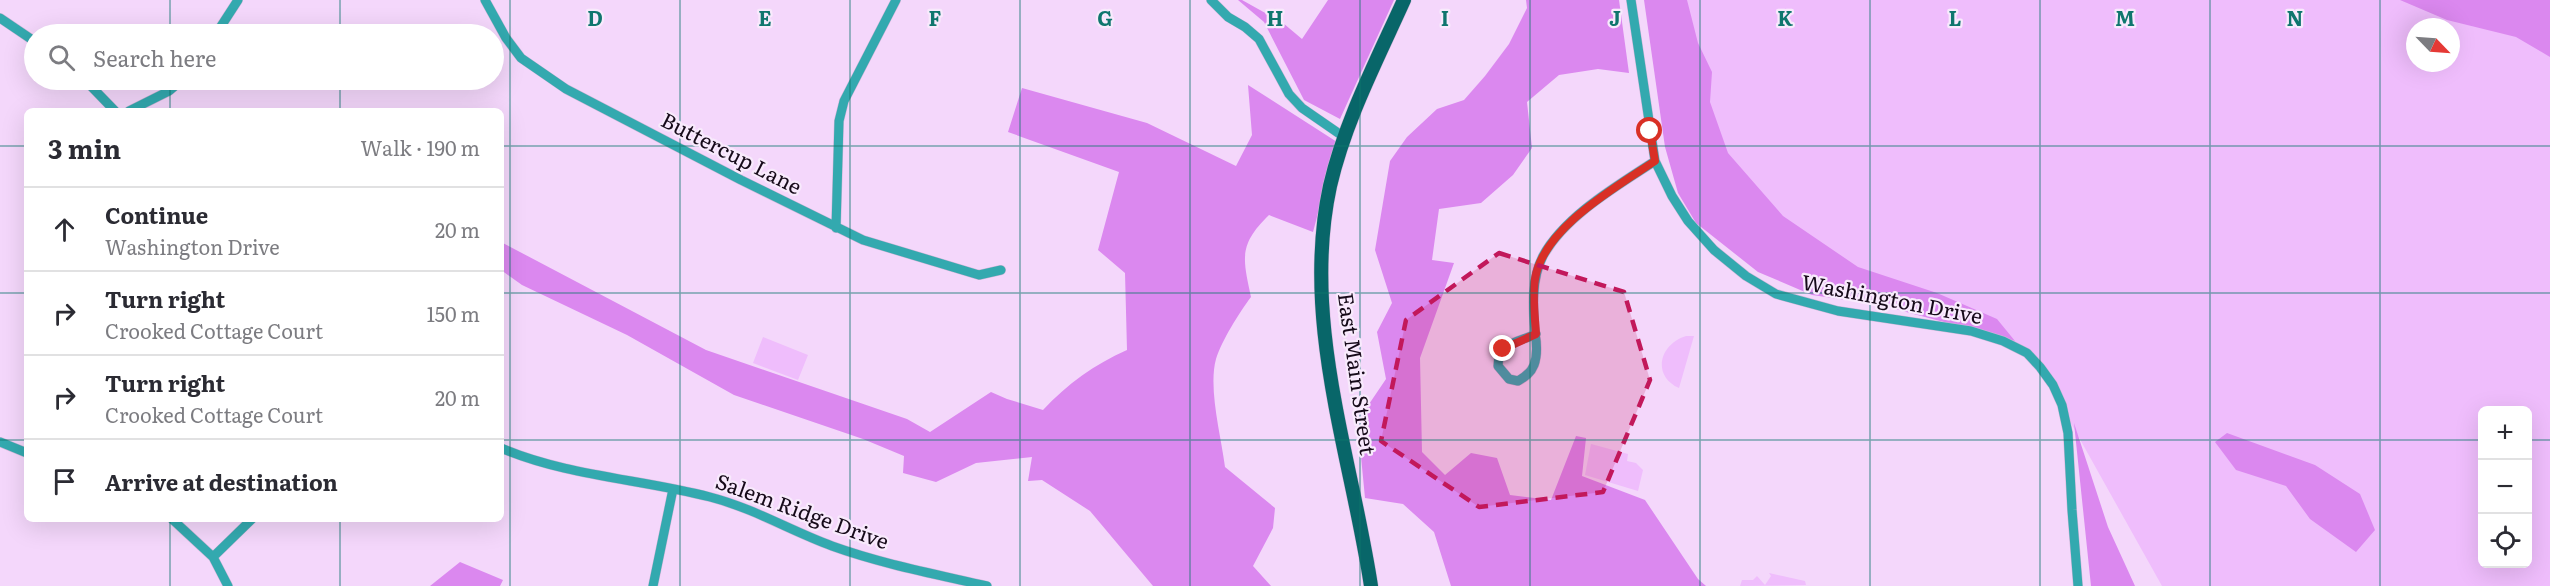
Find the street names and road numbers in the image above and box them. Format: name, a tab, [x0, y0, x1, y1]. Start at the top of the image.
street label: Buttercup Lane	[657, 103, 808, 201]
street label: Washington Drive	[1799, 265, 1986, 330]
street label: East Main Street	[1332, 290, 1385, 457]
street label: Salem Ridge Drive	[712, 464, 894, 555]

